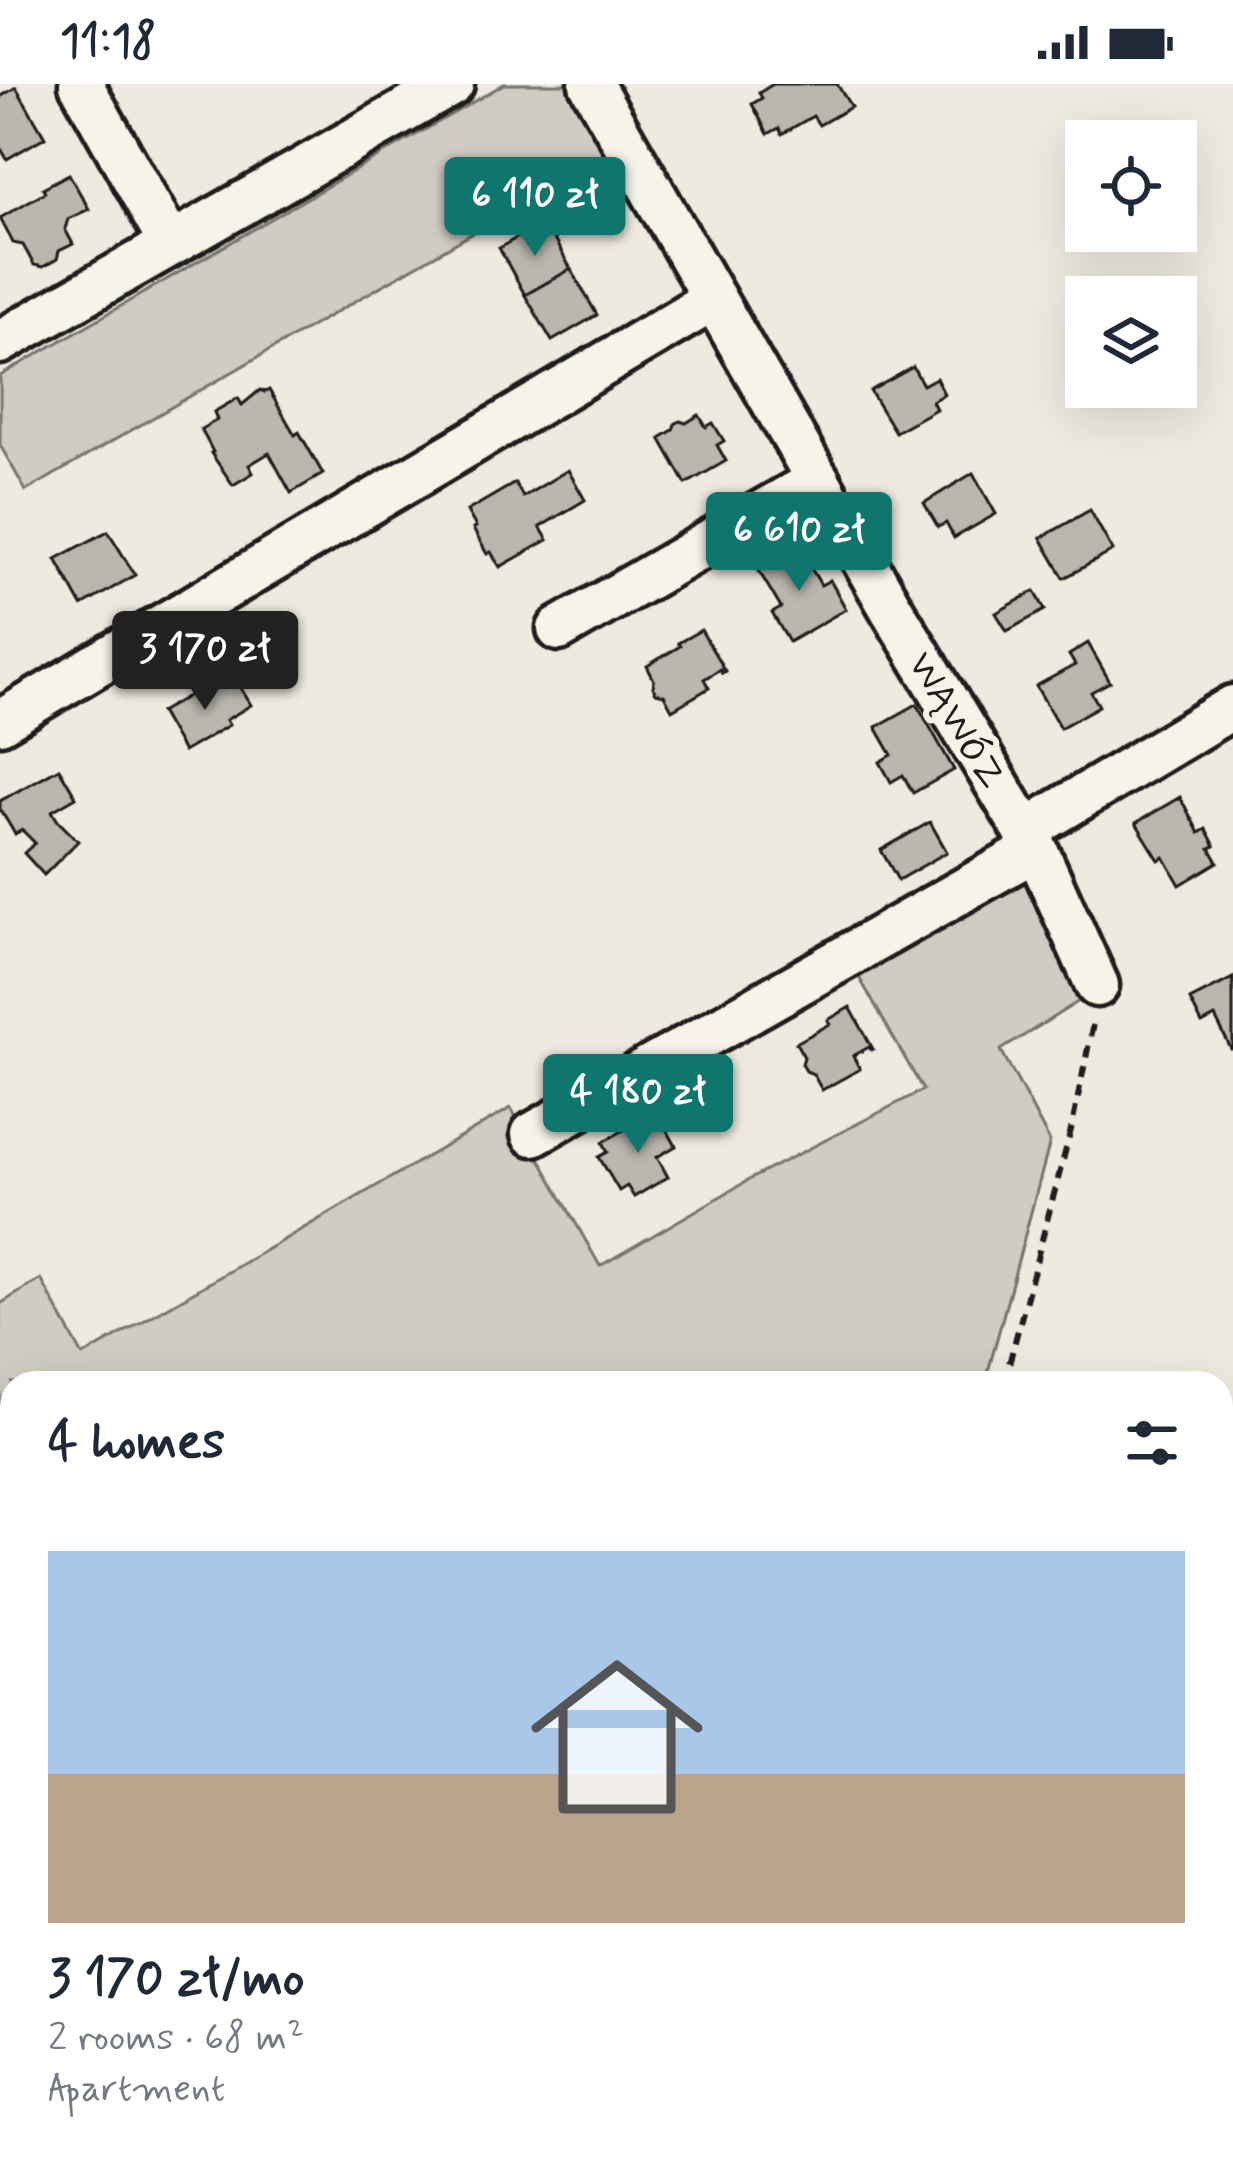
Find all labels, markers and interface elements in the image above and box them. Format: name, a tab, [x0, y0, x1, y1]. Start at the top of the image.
text: 11:18	[60, 13, 156, 72]
map controls	[1065, 120, 1197, 408]
button: locate	[1065, 120, 1197, 252]
pin: 6 110 zł	[411, 157, 659, 259]
text: 6 110 zł	[471, 170, 599, 221]
button: layers	[1065, 276, 1197, 408]
pin: 6 610 zł	[675, 492, 923, 594]
text: 6 610 zł	[733, 505, 865, 556]
pin: 3 170 zł	[81, 611, 329, 713]
text: 3 170 zł	[139, 624, 271, 675]
street label: WĄWÓZ	[894, 643, 1016, 798]
pin: 4 180 zł	[514, 1054, 762, 1156]
text: 4 180 zł	[570, 1067, 706, 1118]
text: 4 homes	[48, 1410, 225, 1476]
icon: filters	[1119, 1410, 1185, 1476]
icon: home	[509, 1629, 725, 1845]
text: 3 170 zł/mo	[48, 1947, 305, 2013]
text: 2 rooms · 68 m²	[48, 2013, 304, 2064]
text: Apartment	[48, 2064, 225, 2115]

